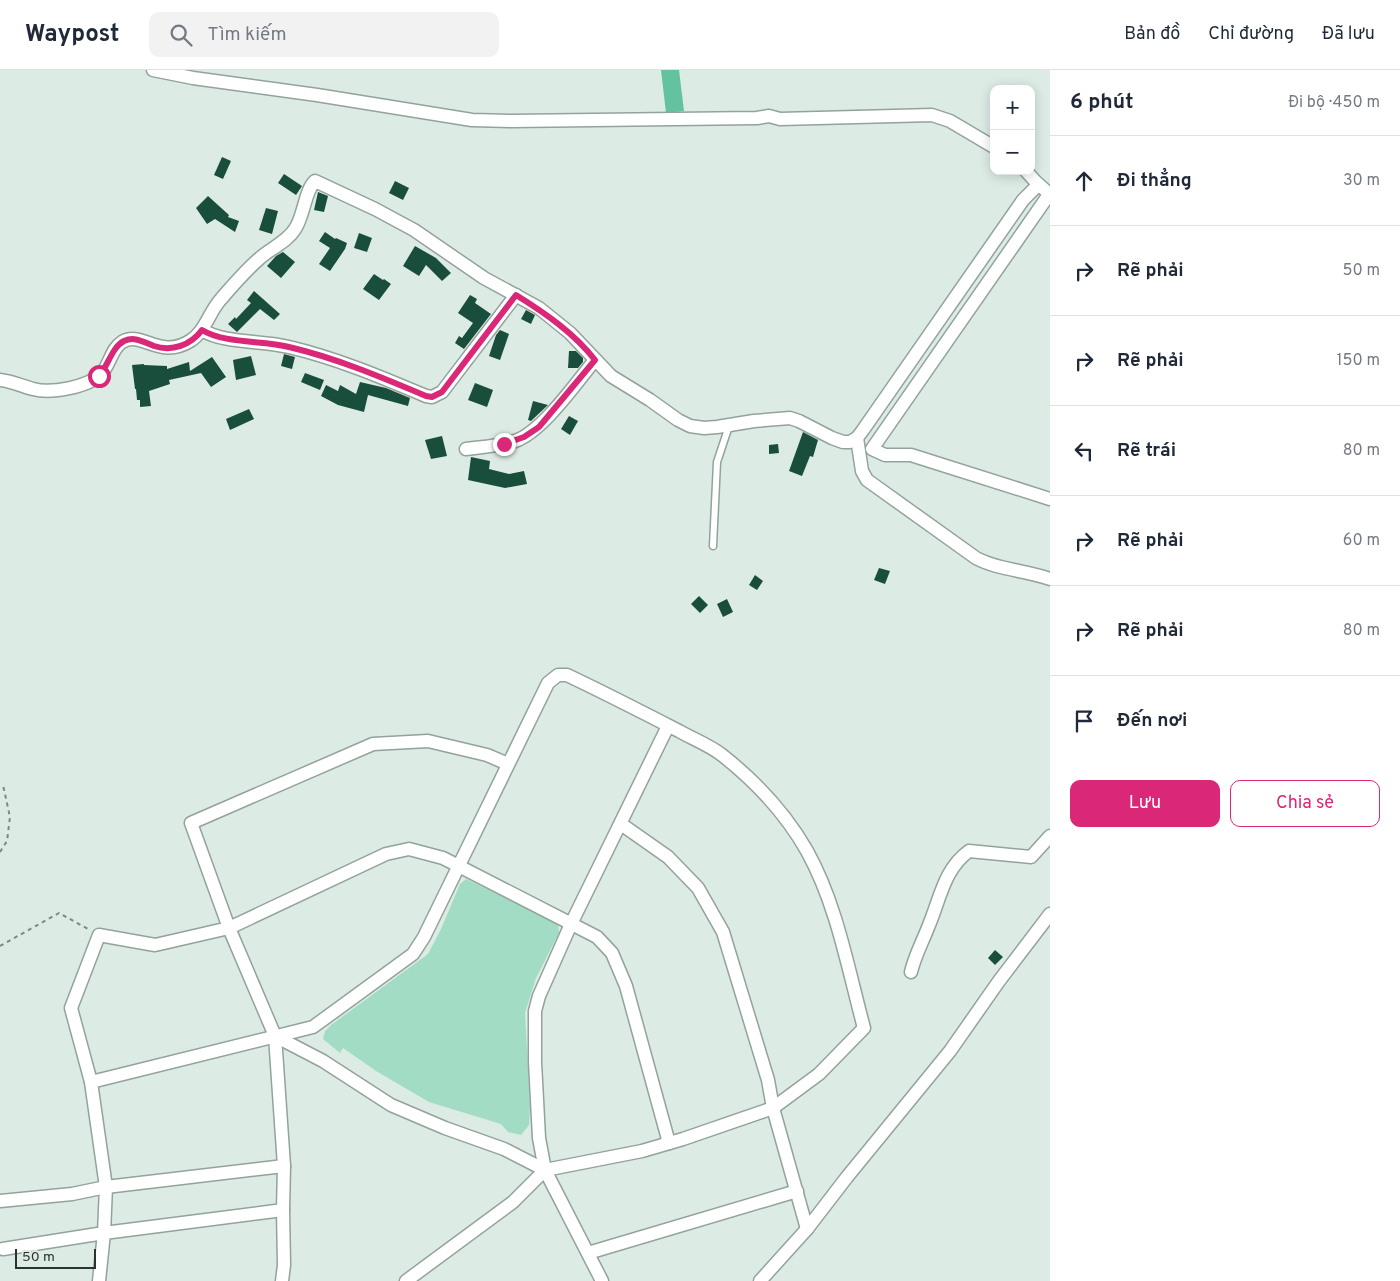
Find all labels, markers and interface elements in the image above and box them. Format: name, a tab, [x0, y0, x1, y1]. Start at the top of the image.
search box	[149, 12, 499, 57]
text: Waypost	[25, 20, 119, 50]
icon: search	[167, 21, 195, 49]
text: Tìm kiếm	[207, 23, 287, 47]
text: Bản đồ	[1124, 23, 1180, 46]
text: Chỉ đường	[1208, 23, 1294, 46]
text: Đã lưu	[1322, 23, 1375, 46]
map controls	[990, 85, 1035, 175]
button: +	[990, 85, 1035, 130]
text: 6 phút	[1070, 89, 1133, 116]
text: Đi bộ · 450 m	[1288, 93, 1380, 113]
button: −	[990, 130, 1035, 175]
icon: ahead	[1070, 167, 1098, 195]
text: Đi thẳng	[1117, 169, 1192, 193]
text: 30 m	[1343, 171, 1380, 191]
icon: right	[1070, 257, 1098, 285]
text: Rẽ phải	[1117, 259, 1184, 283]
text: 50 m	[1343, 261, 1380, 281]
icon: right	[1070, 347, 1098, 375]
text: Rẽ phải	[1117, 349, 1184, 373]
text: 150 m	[1337, 351, 1380, 371]
route start	[88, 365, 111, 388]
route end	[493, 433, 516, 456]
icon: left	[1070, 437, 1098, 465]
text: Rẽ trái	[1117, 439, 1176, 463]
text: 80 m	[1343, 441, 1380, 461]
icon: right	[1070, 527, 1098, 555]
text: Rẽ phải	[1117, 529, 1184, 553]
text: 60 m	[1343, 531, 1380, 551]
icon: right	[1070, 617, 1098, 645]
text: Rẽ phải	[1117, 619, 1184, 643]
text: 80 m	[1343, 621, 1380, 641]
icon: arrive	[1070, 707, 1098, 735]
text: Đến nơi	[1117, 709, 1187, 733]
button: Lưu	[1070, 780, 1220, 827]
button: Chia sẻ	[1230, 780, 1380, 827]
scale bar	[15, 1246, 96, 1269]
text: 50 m	[22, 1249, 55, 1266]

